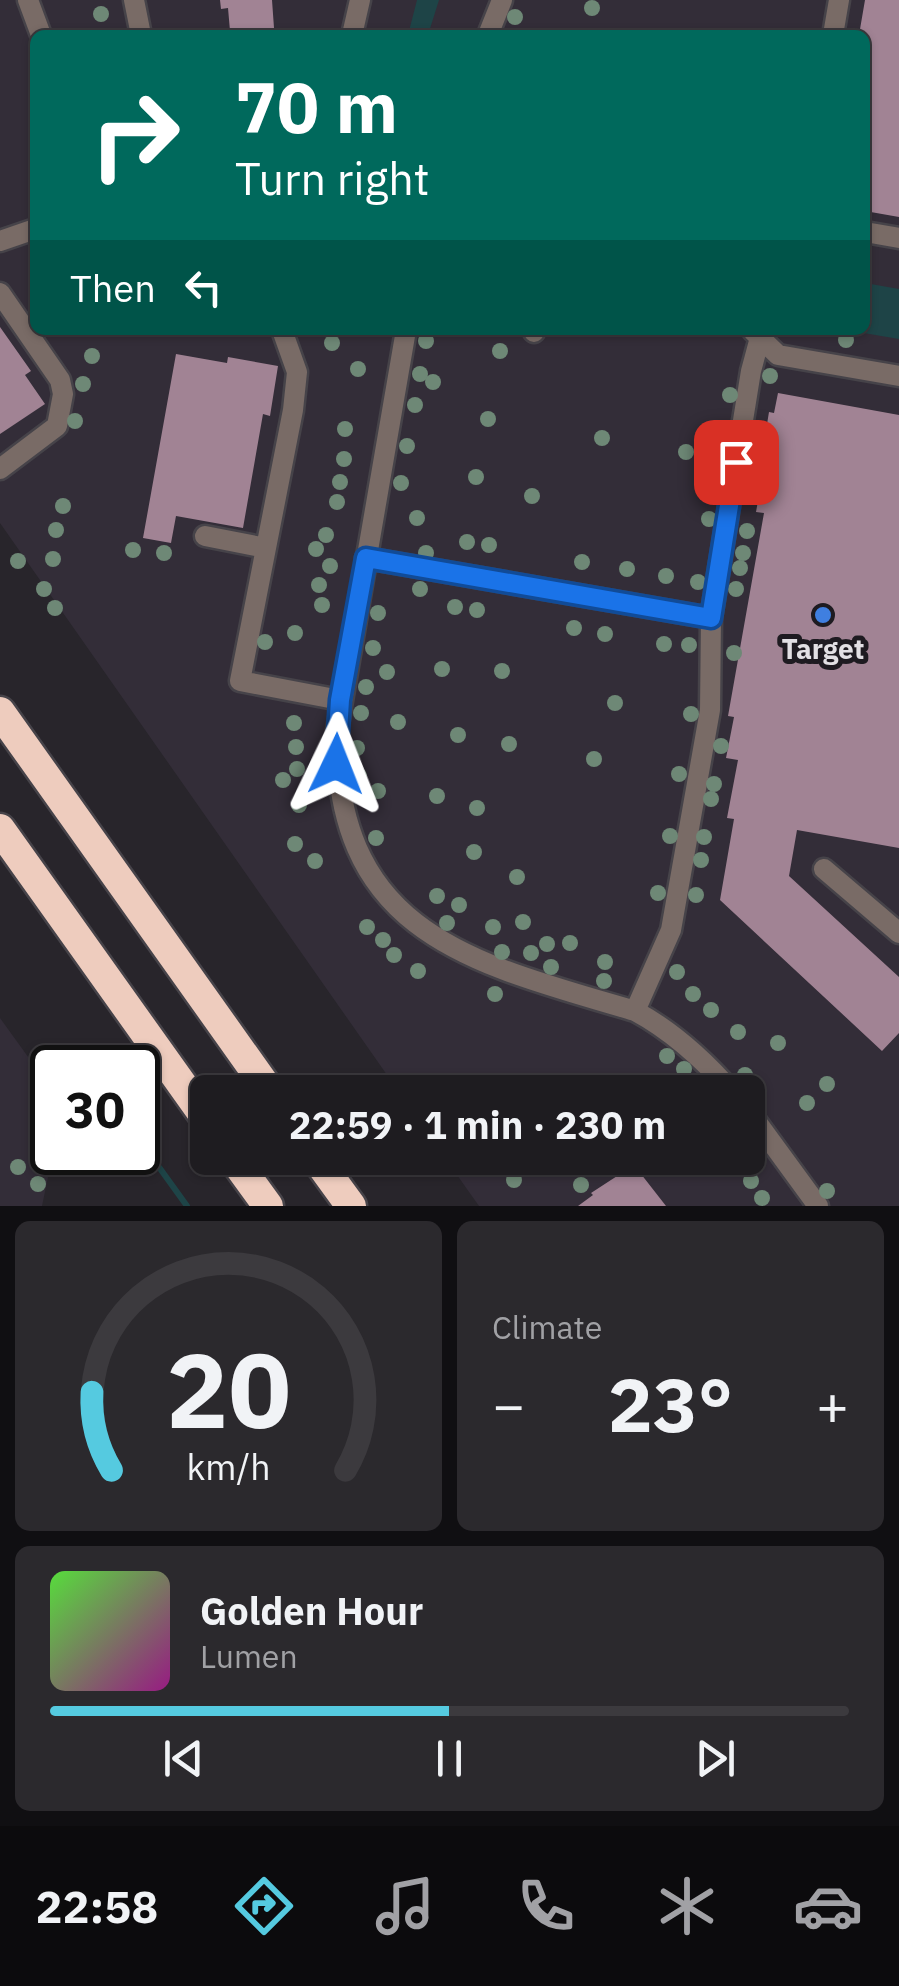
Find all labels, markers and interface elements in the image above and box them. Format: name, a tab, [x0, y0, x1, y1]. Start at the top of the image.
text: 70 m	[235, 61, 398, 152]
icon: right	[70, 70, 200, 200]
text: Turn right	[235, 149, 430, 207]
icon: left	[176, 260, 231, 315]
text: Then	[70, 263, 156, 312]
pin	[694, 420, 779, 505]
icon: arrive	[709, 435, 764, 490]
marker: Target	[812, 604, 834, 626]
place label: Target	[782, 630, 865, 667]
position arrow	[284, 712, 388, 816]
speed limit sign: 30	[30, 1045, 160, 1175]
text: 22:59 · 1 min · 230 m	[289, 1100, 666, 1149]
text: Climate	[492, 1306, 602, 1348]
text: 20	[166, 1321, 291, 1457]
text: 23°	[608, 1355, 733, 1453]
text: −	[492, 1369, 525, 1440]
text: +	[816, 1369, 849, 1440]
text: km/h	[186, 1443, 271, 1490]
text: Golden Hour	[200, 1586, 423, 1635]
text: Lumen	[200, 1635, 298, 1677]
icon: previous	[156, 1731, 211, 1786]
icon: pause	[422, 1731, 477, 1786]
icon: next	[688, 1731, 743, 1786]
icon: directions	[229, 1871, 299, 1941]
icon: music	[370, 1871, 440, 1941]
icon: phone	[511, 1871, 581, 1941]
icon: climate	[652, 1871, 722, 1941]
icon: car	[793, 1871, 863, 1941]
text: 22:58	[36, 1877, 158, 1935]

